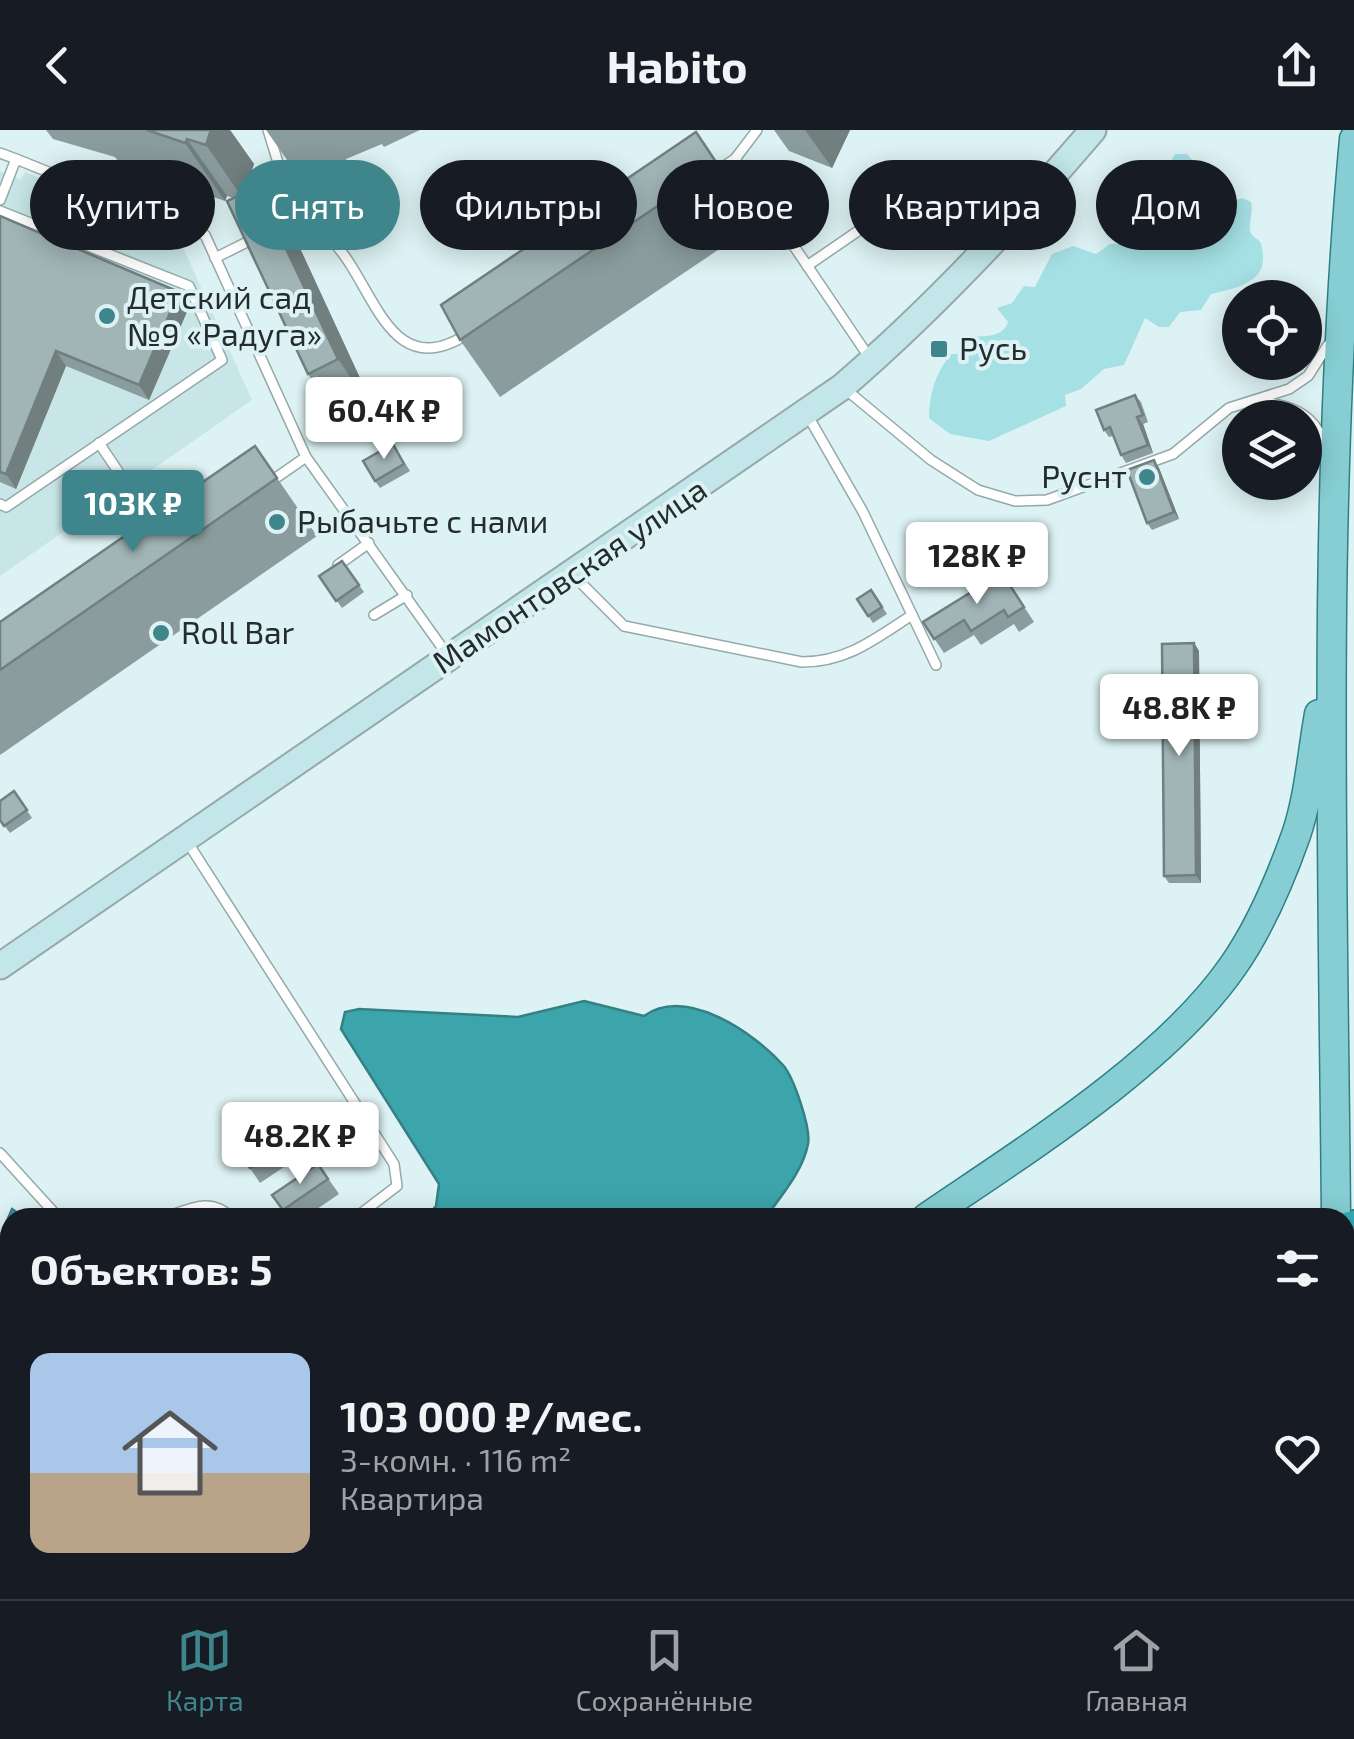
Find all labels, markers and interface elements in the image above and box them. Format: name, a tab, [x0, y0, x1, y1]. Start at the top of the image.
icon: back	[30, 38, 85, 93]
text: Habito	[607, 38, 747, 92]
icon: share	[1269, 38, 1324, 93]
chip: Купить	[30, 160, 215, 250]
chip: Снять	[235, 160, 400, 250]
chip: Фильтры	[420, 160, 637, 250]
chip: Новое	[657, 160, 829, 250]
chip: Квартира	[849, 160, 1076, 250]
chip: Дом	[1096, 160, 1237, 250]
place label: Детский сад №9 «Радуга»	[127, 277, 322, 353]
map controls	[1222, 280, 1322, 500]
button: locate	[1222, 280, 1322, 380]
marker: Детский сад №9 «Радуга»	[96, 305, 118, 327]
place label: Русь	[959, 328, 1027, 367]
marker: Русь	[928, 338, 950, 360]
pin: 60.4K ₽	[292, 377, 476, 462]
text: 60.4K ₽	[328, 390, 440, 428]
button: layers	[1222, 400, 1322, 500]
place label: Руснт	[1041, 456, 1127, 495]
marker: Руснт	[1136, 466, 1158, 488]
street label: Мамонтовская улица	[425, 468, 714, 681]
pin: 103K ₽	[52, 470, 214, 555]
text: 103K ₽	[84, 483, 182, 521]
place label: Рыбачьте с нами	[297, 501, 548, 539]
marker: Рыбачьте с нами	[266, 511, 288, 533]
pin: 128K ₽	[896, 522, 1058, 607]
text: 128K ₽	[928, 535, 1026, 573]
place label: Roll Bar	[181, 612, 295, 650]
marker: Roll Bar	[150, 622, 172, 644]
pin: 48.8K ₽	[1087, 674, 1271, 759]
text: 48.8K ₽	[1122, 687, 1236, 725]
pin: 48.2K ₽	[208, 1102, 392, 1187]
text: 48.2K ₽	[244, 1115, 356, 1153]
icon: filters	[1270, 1241, 1325, 1296]
text: Объектов: 5	[30, 1243, 272, 1293]
text: 103 000 ₽/мес.	[340, 1390, 642, 1440]
icon: home	[110, 1393, 230, 1513]
icon: heart	[1270, 1426, 1325, 1481]
text: 3-комн. · 116 m²	[340, 1440, 571, 1478]
text: Квартира	[340, 1478, 484, 1516]
tab: Карта	[166, 1623, 244, 1717]
tab: Сохранённые	[576, 1623, 753, 1717]
tab: Главная	[1085, 1623, 1188, 1717]

